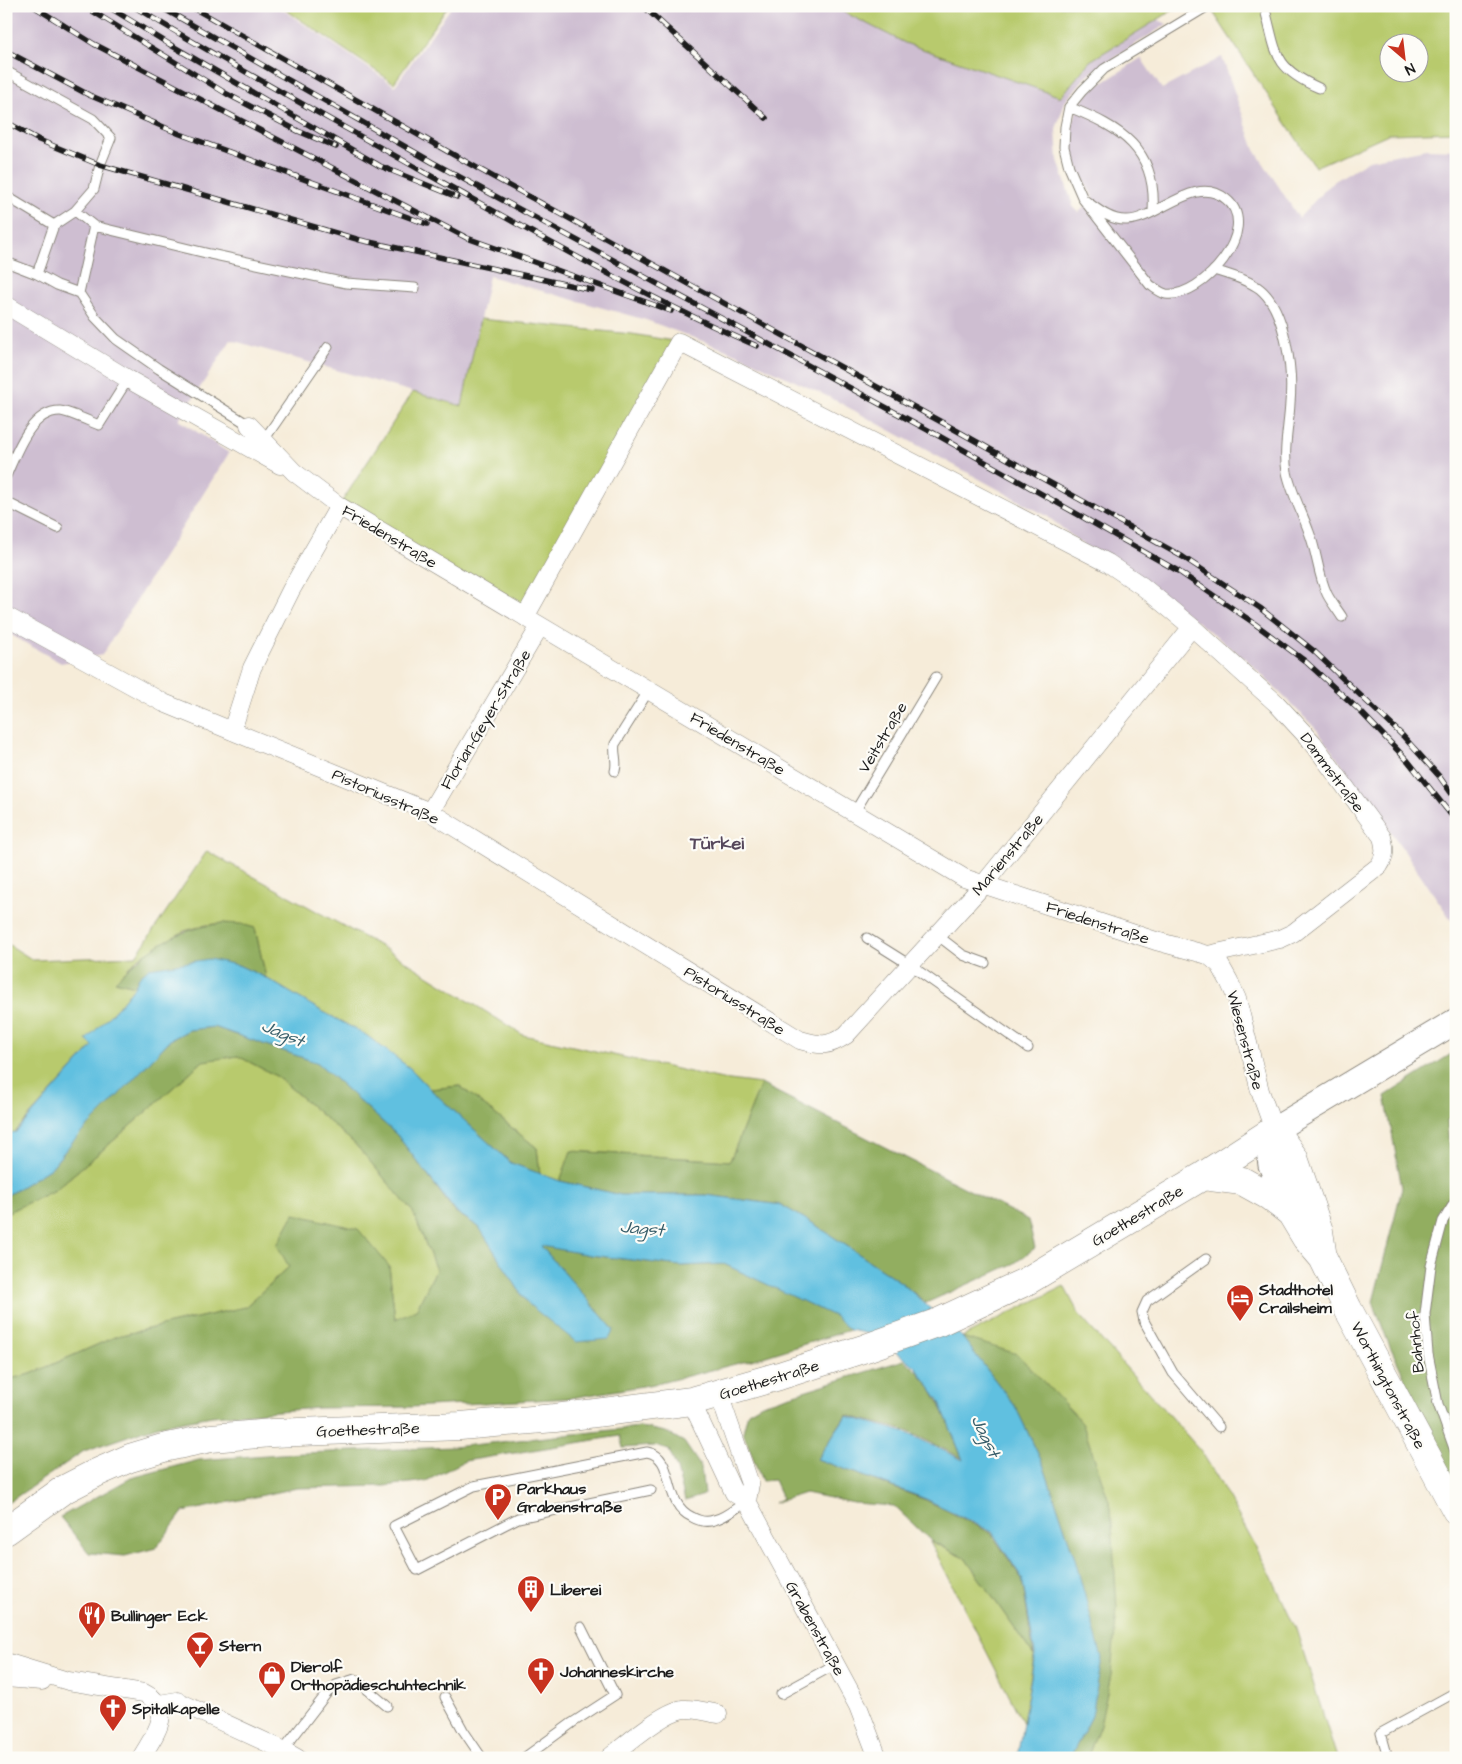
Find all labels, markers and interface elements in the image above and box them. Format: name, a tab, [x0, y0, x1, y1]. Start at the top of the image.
north arrow	[1380, 32, 1430, 82]
text: N	[1401, 58, 1418, 80]
street label: Friedenstraße	[338, 500, 441, 574]
street label: Florian-Geyer-Straße	[435, 645, 537, 794]
street label: Veitstraße	[853, 698, 913, 777]
street label: Friedenstraße	[686, 707, 789, 781]
street label: Dammstraße	[1295, 728, 1370, 817]
street label: Pistoriusstraße	[329, 763, 443, 830]
street label: Marienstraße	[967, 809, 1049, 900]
district label: Türkei	[689, 831, 744, 856]
street label: Friedenstraße	[1043, 896, 1152, 950]
street label: Pistoriusstraße	[680, 961, 789, 1041]
street label: Wiesenstraße	[1221, 988, 1269, 1093]
water label: Jagst	[257, 1013, 310, 1055]
street label: Goethestraße	[1088, 1180, 1188, 1252]
water label: Jagst	[619, 1214, 667, 1244]
place label: Stadthotel Crailsheim	[1258, 1279, 1334, 1319]
hotel icon: Stadthotel Crailsheim	[1225, 1283, 1255, 1322]
street label: Bahnhof	[1402, 1310, 1430, 1374]
street label: Worthingtonstraße	[1344, 1318, 1431, 1454]
street label: Goethestraße	[717, 1354, 822, 1406]
water label: Jagst	[964, 1411, 1007, 1464]
street label: Goethestraße	[316, 1417, 420, 1443]
place label: Parkhaus Grabenstraße	[517, 1478, 623, 1518]
parking icon: Parkhaus Grabenstraße	[483, 1482, 513, 1521]
building icon: Liberei	[516, 1574, 546, 1613]
street label: Grabenstraße	[780, 1577, 850, 1680]
place label: Liberei	[550, 1579, 602, 1601]
restaurant icon: Bullinger Eck	[77, 1600, 107, 1639]
place label: Bullinger Eck	[111, 1605, 208, 1629]
bar icon: Stern	[185, 1630, 215, 1669]
place label: Stern	[218, 1635, 261, 1657]
place label: Dierolf Orthopädieschuhtechnik	[291, 1656, 466, 1696]
church icon: Johanneskirche	[526, 1656, 556, 1695]
shop icon: Dierolf Orthopädieschuhtechnik	[257, 1660, 287, 1699]
place label: Johanneskirche	[559, 1661, 674, 1683]
church icon: Spitalkapelle	[98, 1693, 128, 1732]
place label: Spitalkapelle	[131, 1698, 220, 1720]

